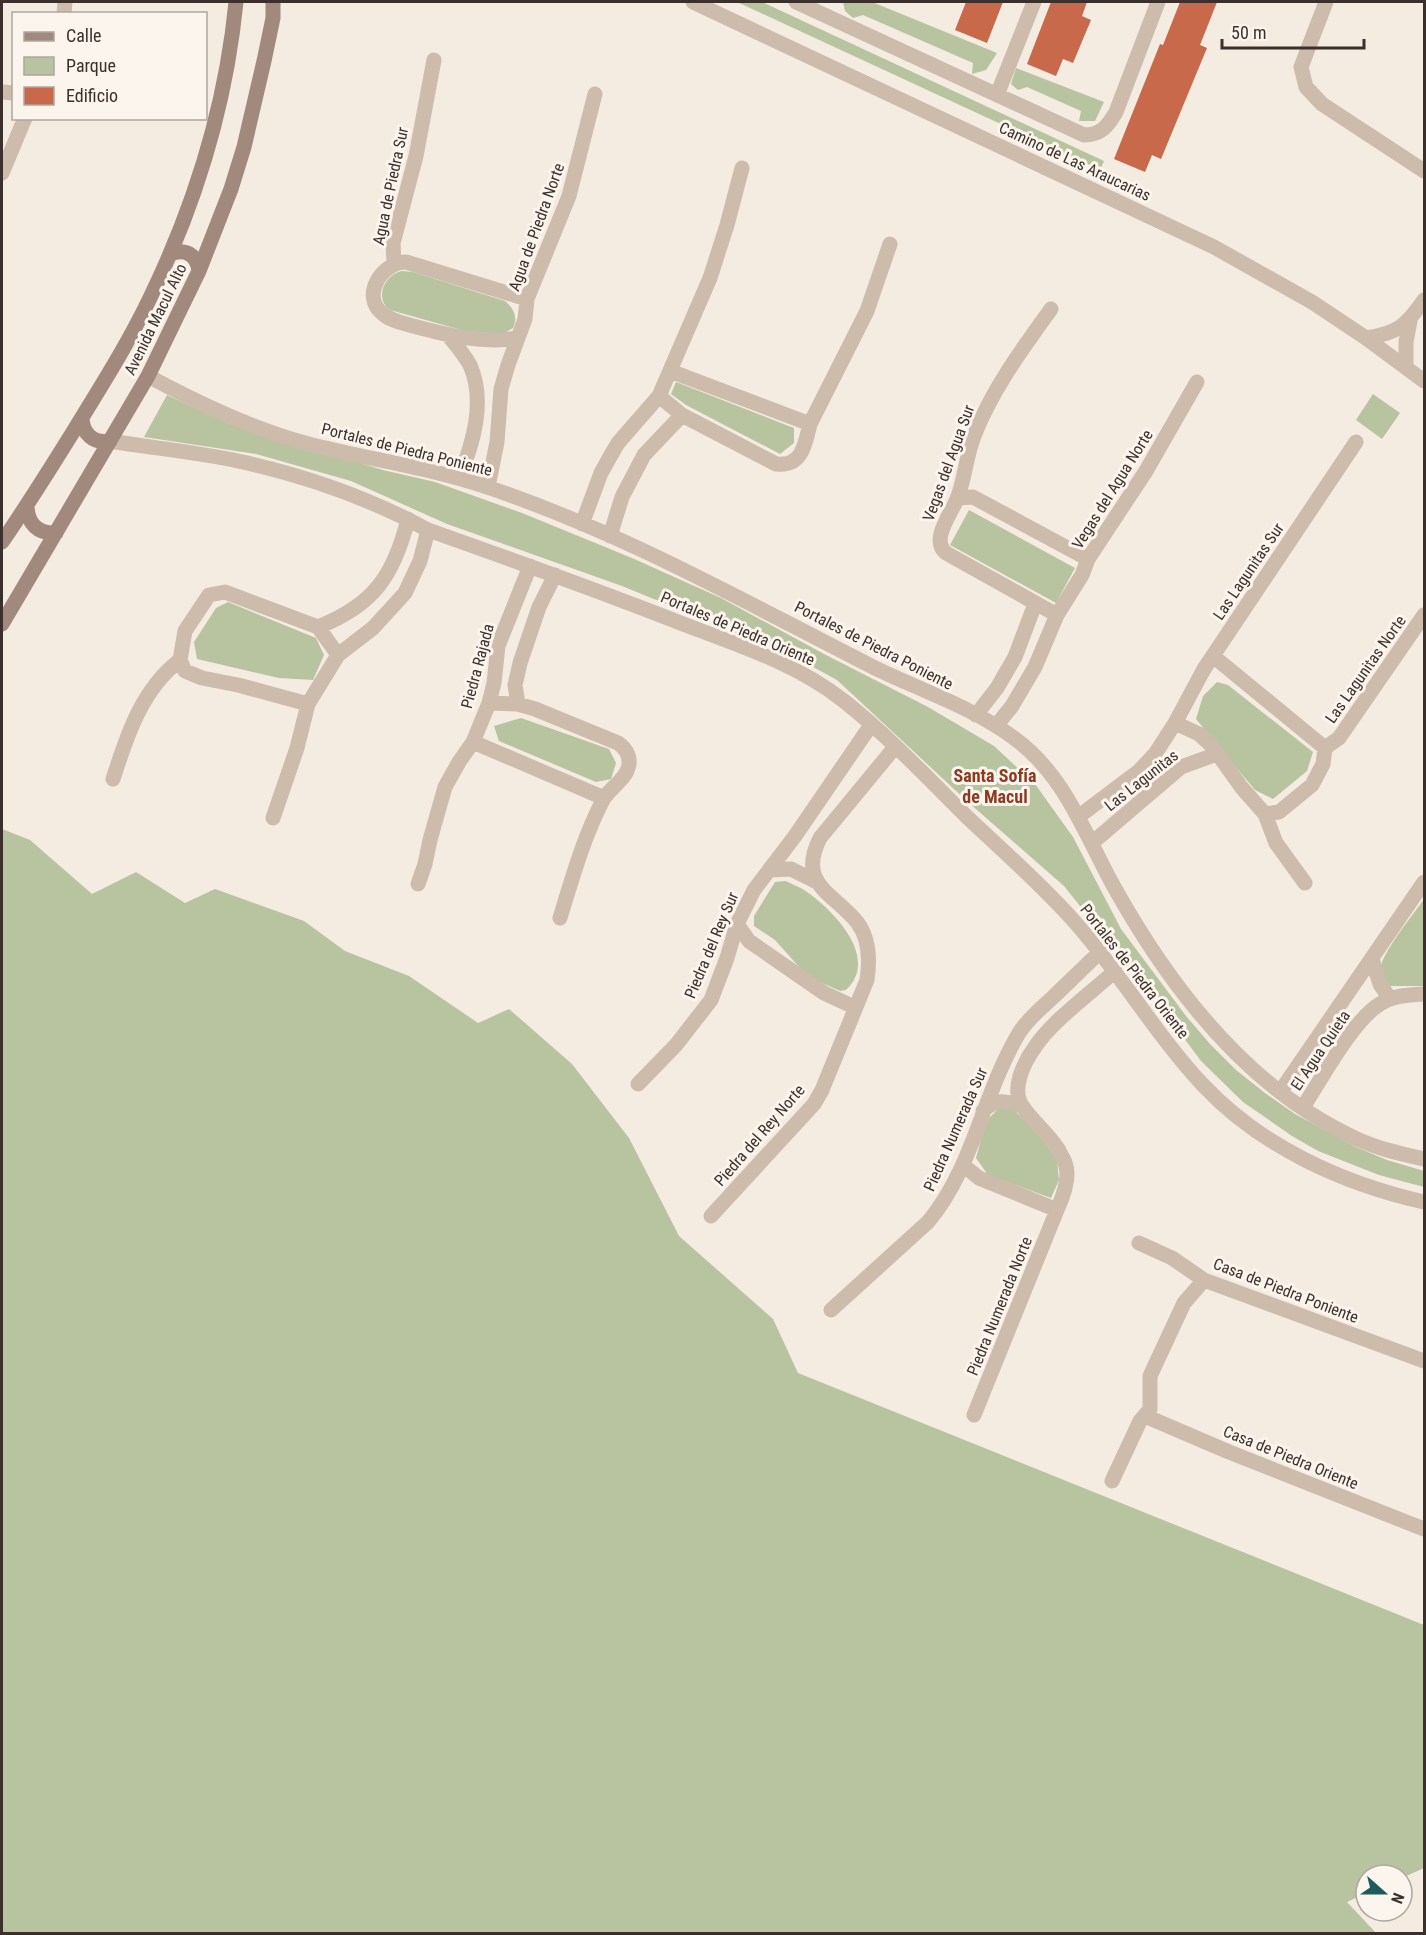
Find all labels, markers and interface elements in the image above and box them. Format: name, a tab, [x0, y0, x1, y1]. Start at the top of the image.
legend	[12, 12, 207, 120]
scale bar	[1222, 12, 1364, 50]
text: 50 m	[1231, 22, 1266, 43]
text: Calle	[66, 25, 102, 46]
text: Parque	[66, 55, 116, 76]
text: Edificio	[66, 85, 118, 106]
street label: Camino de Las Araucarias	[996, 118, 1154, 205]
street label: Agua de Piedra Sur	[369, 125, 412, 247]
street label: Agua de Piedra Norte	[505, 161, 568, 294]
street label: Avenida Macul Alto	[120, 260, 191, 378]
street label: Vegas del Agua Sur	[919, 402, 978, 524]
street label: Portales de Piedra Poniente	[320, 419, 494, 480]
street label: Vegas del Agua Norte	[1068, 426, 1157, 552]
street label: Las Lagunitas Sur	[1209, 519, 1288, 623]
street label: Portales de Piedra Oriente	[658, 587, 818, 669]
street label: Portales de Piedra Poniente	[791, 597, 956, 694]
street label: Las Lagunitas Norte	[1321, 612, 1410, 727]
street label: Piedra Rajada	[457, 622, 498, 711]
street label: Las Lagunitas	[1101, 746, 1182, 815]
district label: Santa Sofía de Macul	[954, 765, 1036, 807]
street label: Piedra del Rey Sur	[680, 889, 742, 1001]
street label: Portales de Piedra Oriente	[1076, 900, 1193, 1042]
street label: El Agua Quieta	[1287, 1007, 1354, 1094]
street label: Piedra Numerada Sur	[920, 1064, 991, 1194]
street label: Piedra del Rey Norte	[710, 1081, 809, 1190]
street label: Piedra Numerada Norte	[963, 1234, 1036, 1378]
street label: Casa de Piedra Poniente	[1211, 1254, 1361, 1327]
street label: Casa de Piedra Oriente	[1220, 1422, 1361, 1493]
north arrow	[1354, 1863, 1414, 1923]
text: N	[1387, 1890, 1408, 1906]

